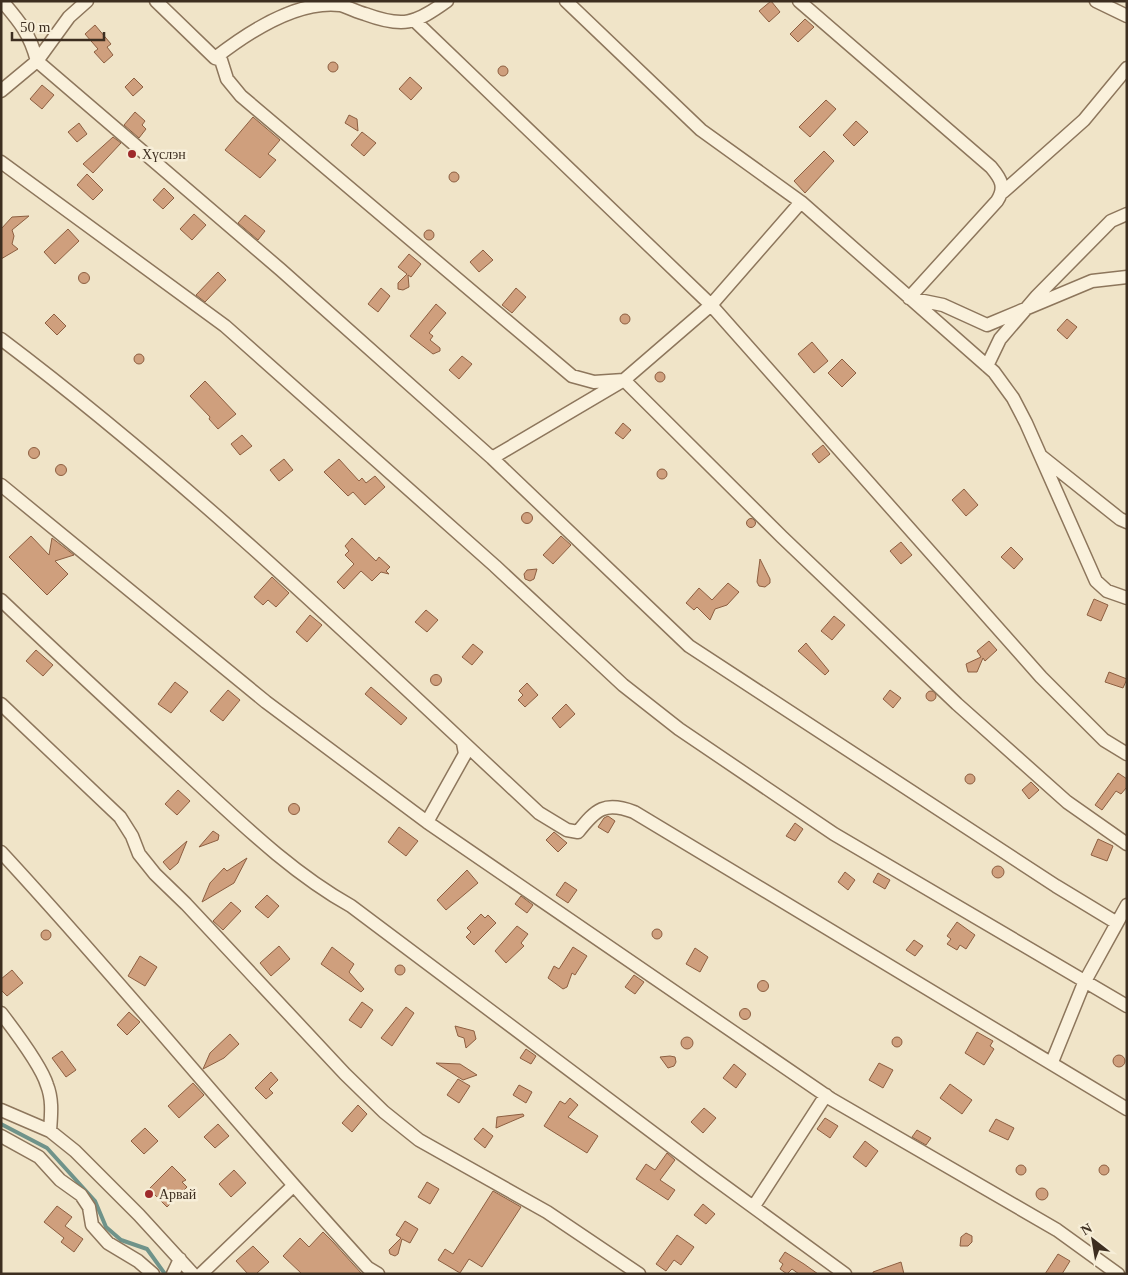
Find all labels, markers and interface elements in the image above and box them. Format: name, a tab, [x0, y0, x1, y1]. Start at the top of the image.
scale bar	[12, 10, 105, 42]
text: 50 m	[20, 19, 51, 35]
place label: Хүслэн	[142, 147, 186, 162]
marker: Хүслэн	[126, 148, 138, 160]
place label: Арвай	[159, 1187, 197, 1202]
marker: Арвай	[143, 1188, 155, 1200]
north arrow	[1068, 1215, 1118, 1265]
text: N	[1078, 1220, 1095, 1238]

